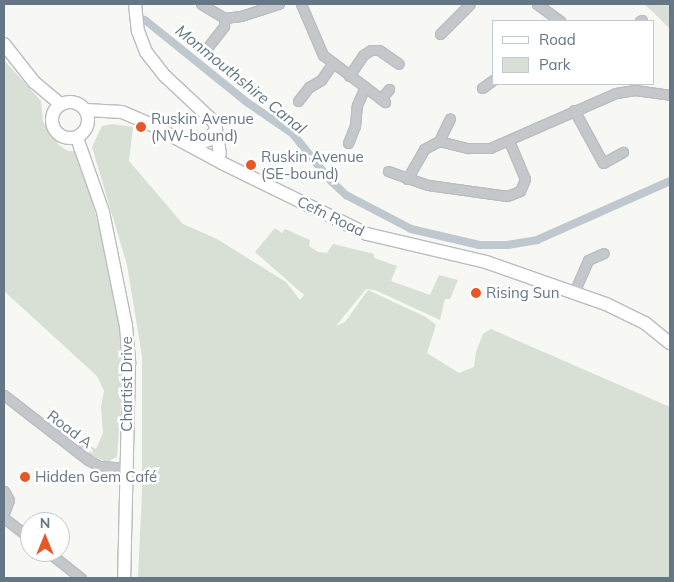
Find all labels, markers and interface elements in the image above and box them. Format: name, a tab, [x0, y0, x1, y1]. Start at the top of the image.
water label: Monmouthshire Canal	[172, 20, 310, 138]
legend	[492, 20, 654, 85]
text: Road	[539, 30, 576, 49]
text: Park	[539, 55, 571, 74]
place label: Ruskin Avenue (NW-bound)	[151, 109, 254, 144]
marker: Ruskin Avenue (NW-bound)	[135, 121, 147, 133]
place label: Ruskin Avenue (SE-bound)	[261, 147, 364, 182]
marker: Ruskin Avenue (SE-bound)	[245, 159, 257, 171]
street label: Cefn Road	[295, 192, 367, 240]
place label: Rising Sun	[486, 284, 559, 302]
marker: Rising Sun	[470, 287, 482, 299]
street label: Chartist Drive	[118, 336, 136, 432]
street label: Road A	[44, 406, 96, 452]
place label: Hidden Gem Café	[35, 468, 157, 486]
marker: Hidden Gem Café	[19, 471, 31, 483]
north arrow	[20, 512, 70, 562]
text: N	[40, 514, 50, 532]

